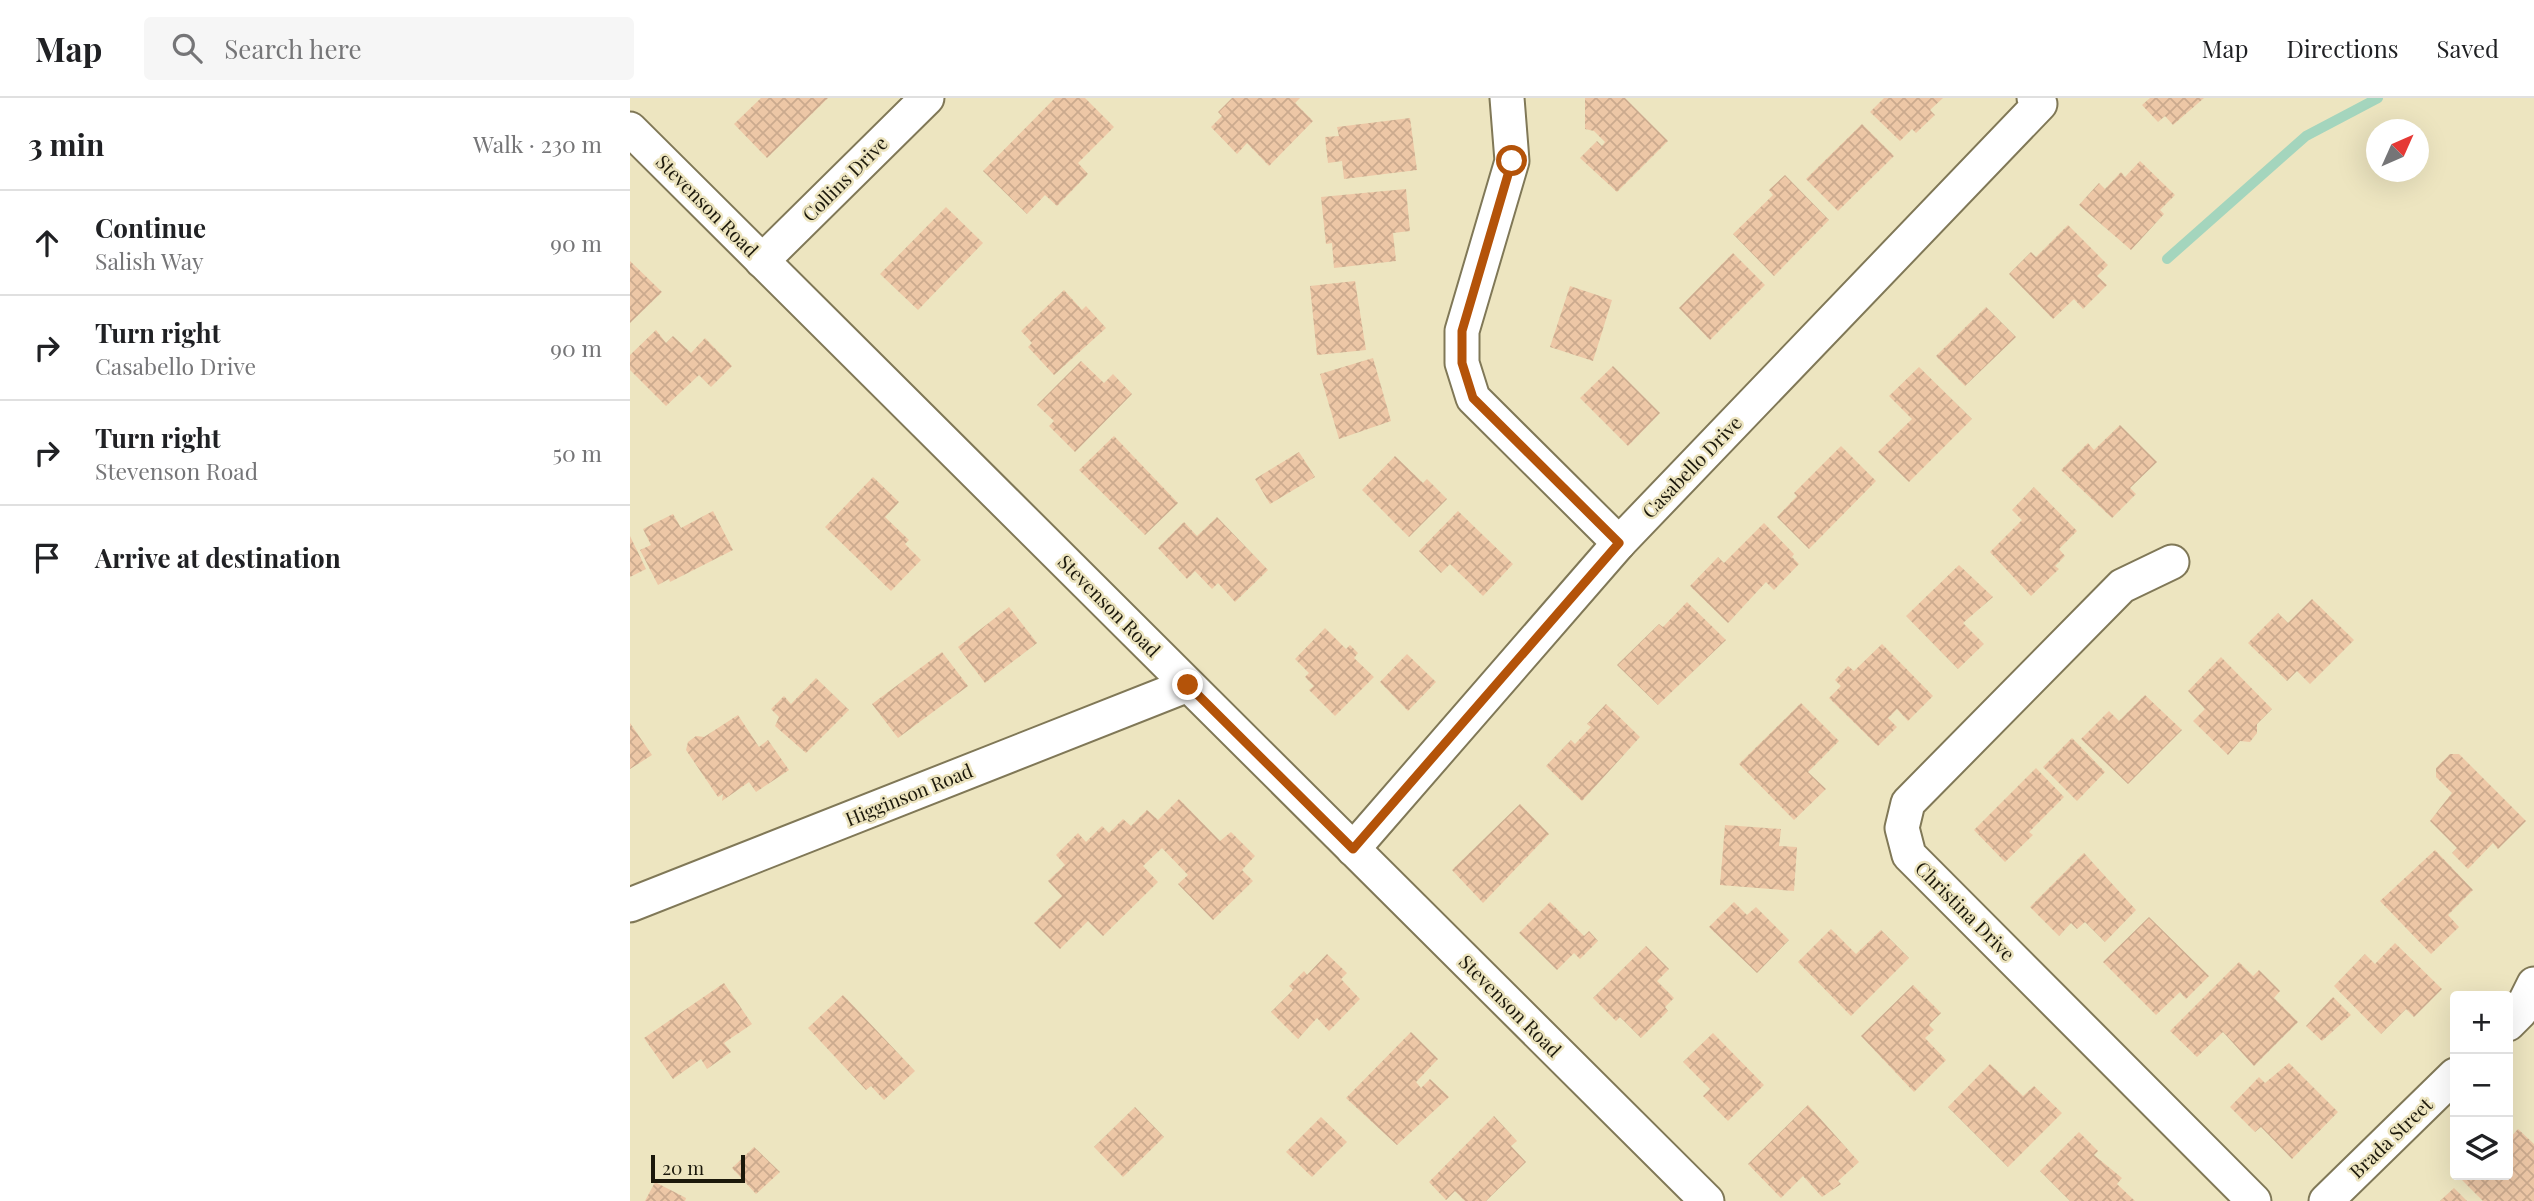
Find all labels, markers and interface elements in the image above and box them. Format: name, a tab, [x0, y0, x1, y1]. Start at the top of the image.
search box	[144, 17, 634, 80]
text: Map	[35, 26, 102, 70]
icon: search	[168, 29, 206, 67]
text: Search here	[224, 31, 362, 66]
text: Map	[2202, 32, 2248, 64]
text: Directions	[2286, 32, 2399, 64]
text: Saved	[2437, 32, 2499, 64]
north arrow	[2366, 119, 2429, 182]
text: 3 min	[28, 124, 104, 164]
text: Walk · 230 m	[473, 128, 602, 159]
street label: Collins Drive	[796, 130, 893, 227]
route start	[1496, 145, 1527, 176]
street label: Stevenson Road	[651, 148, 765, 262]
text: Continue	[95, 210, 206, 245]
icon: ahead	[28, 224, 66, 262]
text: 90 m	[550, 227, 602, 258]
text: Salish Way	[95, 245, 204, 276]
text: Turn right	[95, 315, 221, 350]
icon: right	[28, 329, 66, 367]
text: 90 m	[550, 332, 602, 363]
text: Casabello Drive	[95, 350, 256, 381]
street label: Casabello Drive	[1636, 409, 1747, 523]
text: Turn right	[95, 420, 221, 455]
icon: right	[28, 434, 66, 472]
text: 50 m	[553, 437, 602, 468]
text: Stevenson Road	[95, 455, 258, 486]
icon: arrive	[28, 539, 66, 577]
text: Arrive at destination	[95, 540, 341, 575]
street label: Stevenson Road	[1053, 548, 1167, 662]
route end	[1172, 669, 1203, 700]
street label: Higginson Road	[841, 757, 976, 831]
street label: Christina Drive	[1910, 855, 2021, 966]
street label: Stevenson Road	[1454, 948, 1568, 1062]
map controls	[2450, 991, 2513, 1180]
button: +	[2450, 991, 2513, 1054]
button: −	[2450, 1054, 2513, 1117]
street label: Brada Street	[2343, 1091, 2438, 1183]
button: layers	[2450, 1117, 2513, 1180]
scale bar	[651, 1152, 746, 1184]
text: 20 m	[662, 1154, 704, 1180]

